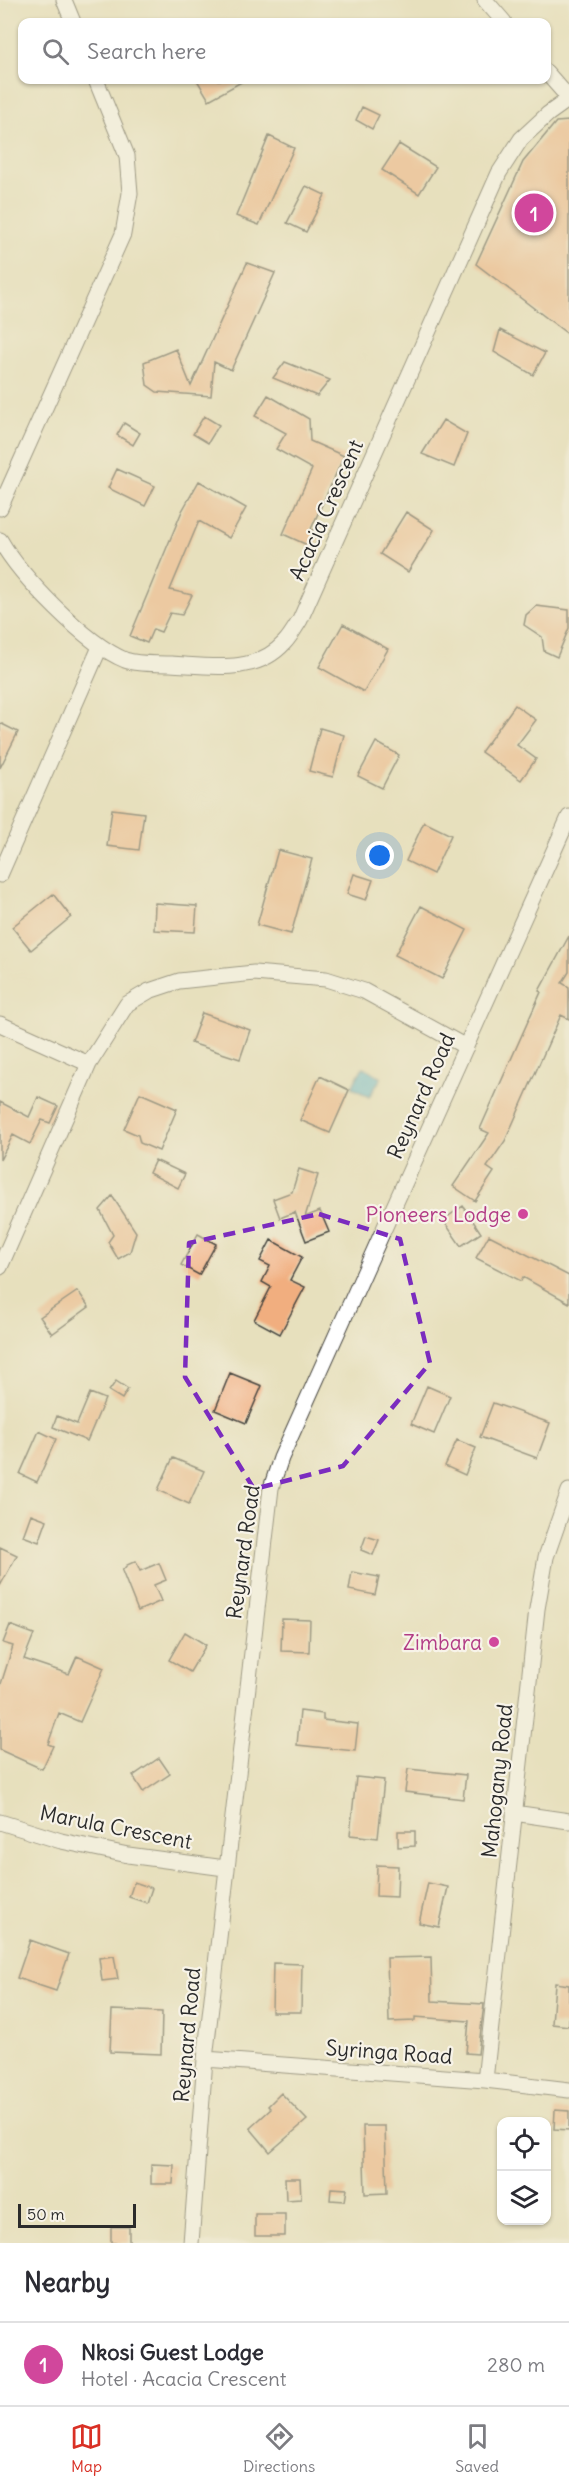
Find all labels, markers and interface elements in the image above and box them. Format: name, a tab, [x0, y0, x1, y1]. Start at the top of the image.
search box	[18, 18, 551, 84]
icon: search	[39, 35, 72, 68]
text: Search here	[87, 37, 206, 65]
pin: 1	[514, 190, 554, 236]
street label: Acacia Crescent	[283, 435, 369, 585]
your location	[365, 841, 394, 870]
street label: Reynard Road	[381, 1029, 461, 1163]
place label: Pioneers Lodge	[366, 1201, 511, 1228]
marker: Pioneers Lodge	[516, 1207, 530, 1221]
street label: Reynard Road	[220, 1483, 266, 1621]
place label: Zimbara	[403, 1629, 482, 1656]
marker: Zimbara	[487, 1635, 501, 1649]
street label: Mahogany Road	[475, 1703, 519, 1859]
street label: Marula Crescent	[38, 1799, 194, 1855]
street label: Reynard Road	[168, 1966, 206, 2104]
street label: Syringa Road	[325, 2034, 453, 2070]
map controls	[497, 2117, 551, 2225]
button: locate	[497, 2117, 551, 2171]
button: layers	[497, 2171, 551, 2225]
scale bar	[18, 2201, 136, 2228]
text: 50 m	[27, 2204, 65, 2224]
text: Nearby	[24, 2266, 110, 2299]
text: Nkosi Guest Lodge	[81, 2338, 264, 2366]
text: 1	[40, 2352, 47, 2377]
text: 280 m	[487, 2352, 545, 2377]
text: Hotel · Acacia Crescent	[81, 2366, 286, 2391]
tab: Map	[70, 2420, 103, 2476]
tab: Directions	[243, 2420, 315, 2476]
tab: Saved	[455, 2420, 499, 2476]

